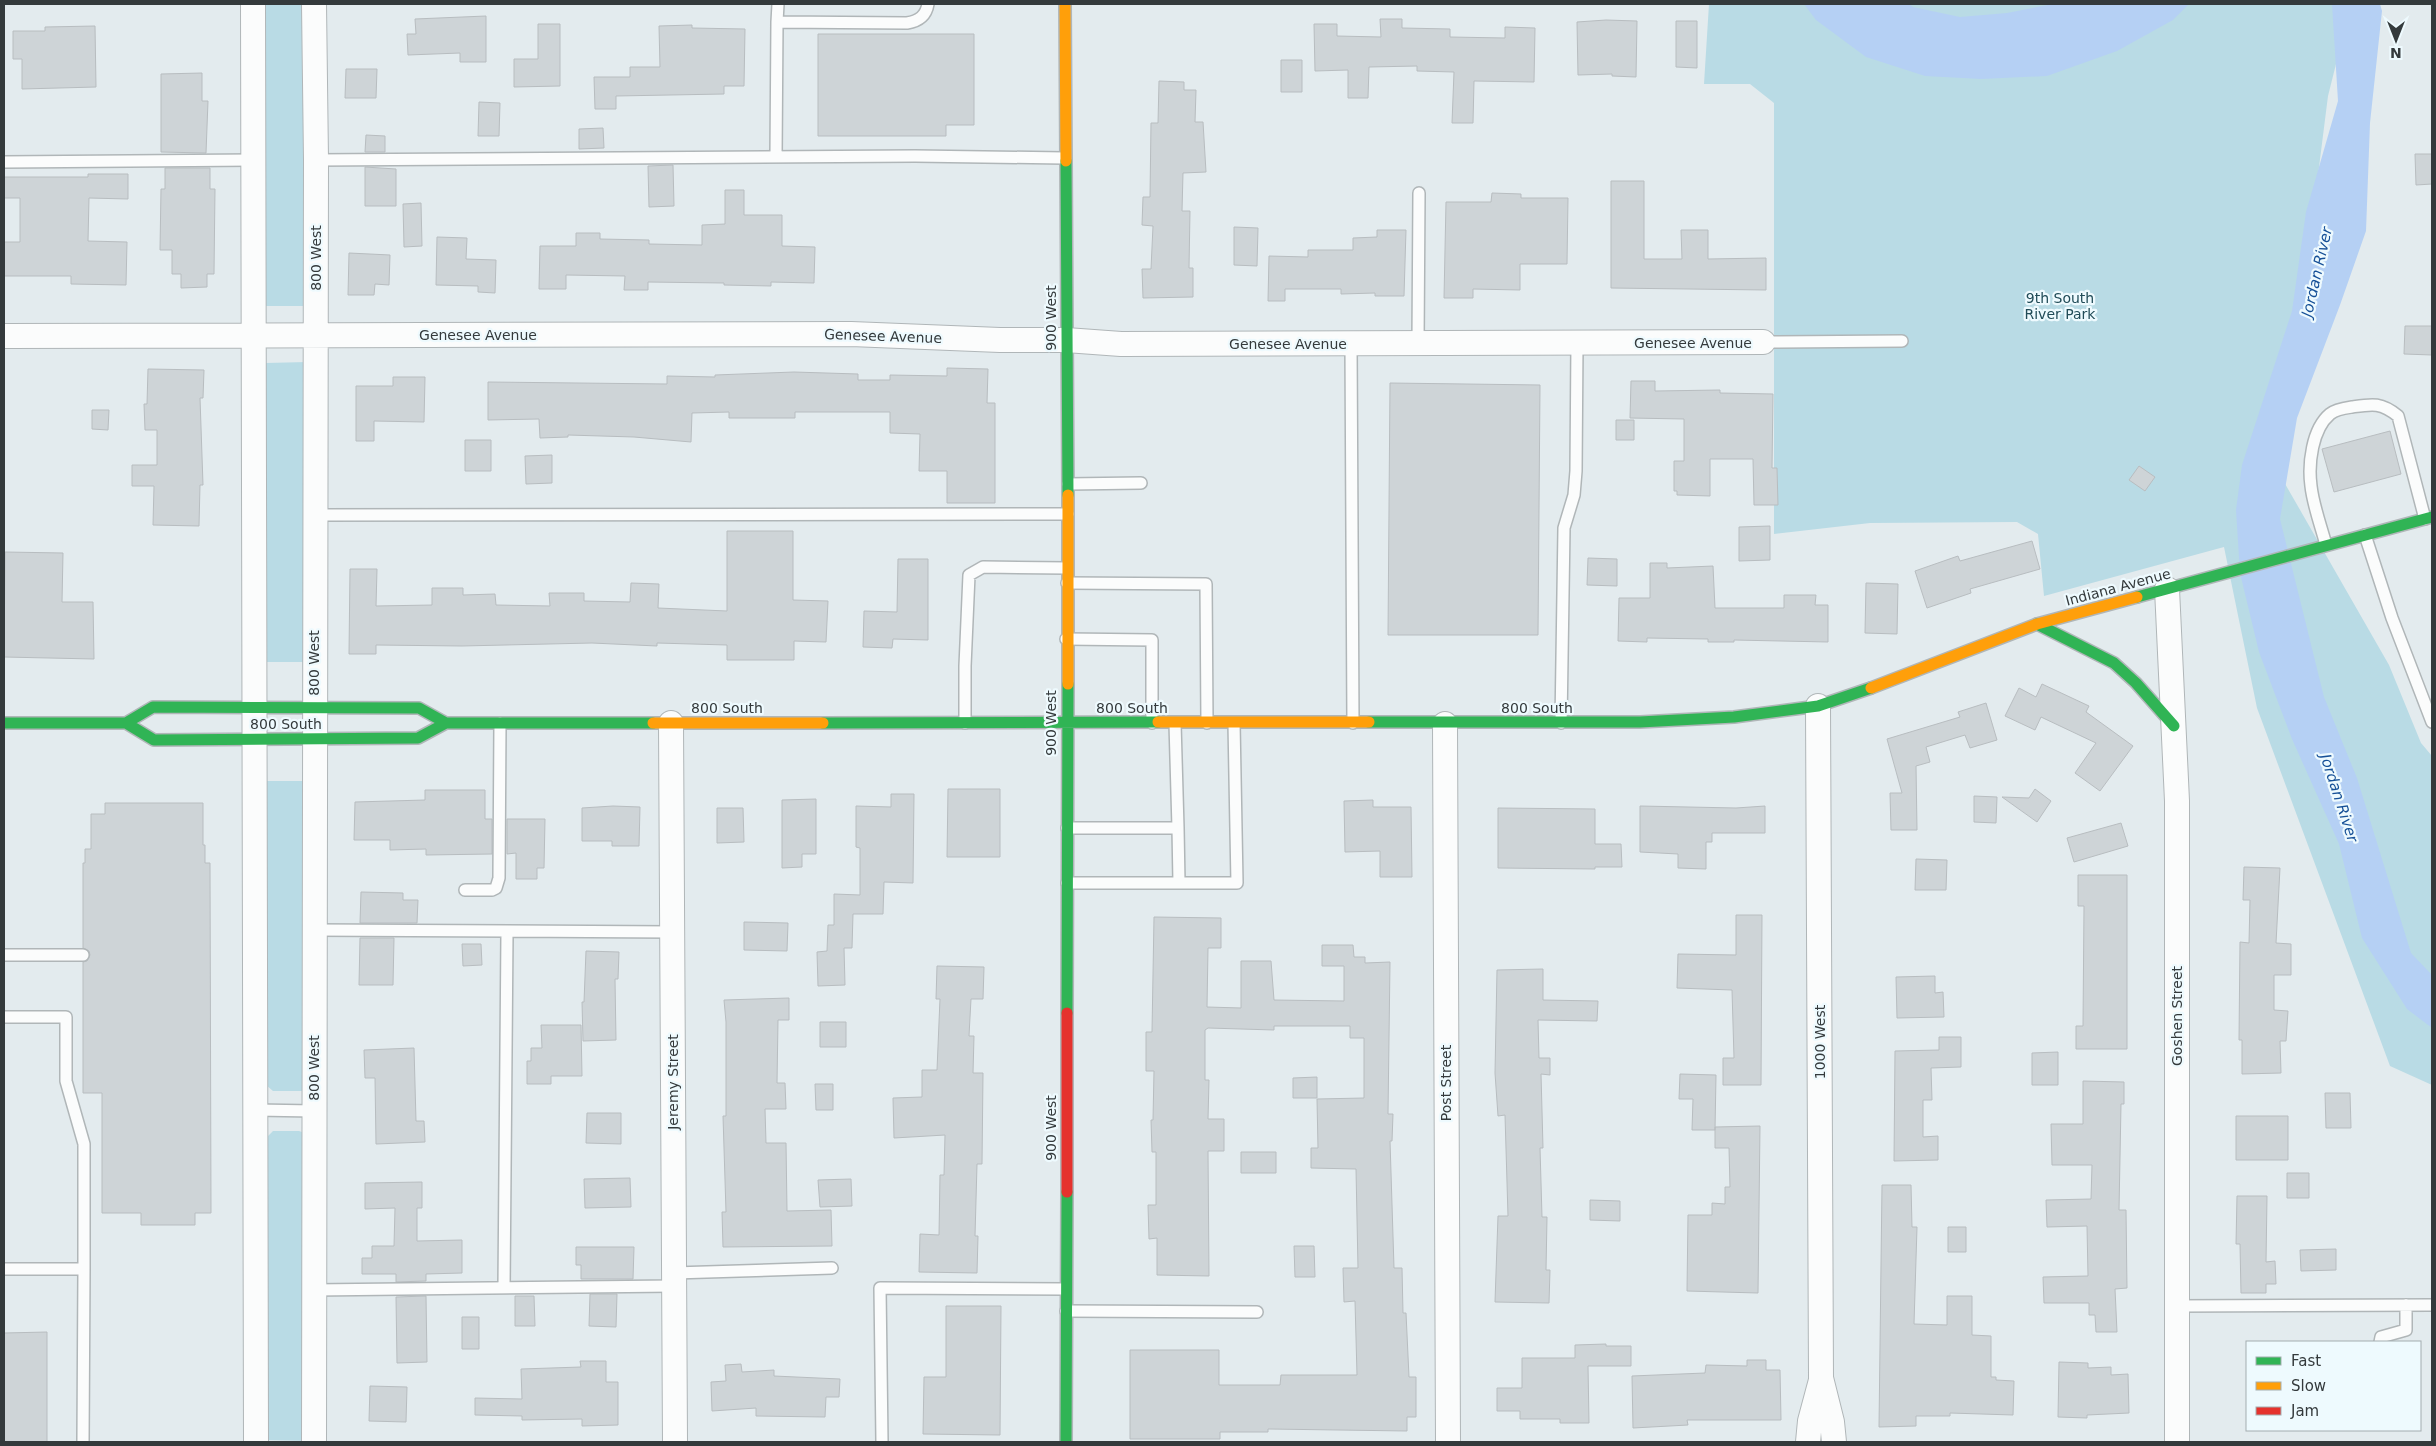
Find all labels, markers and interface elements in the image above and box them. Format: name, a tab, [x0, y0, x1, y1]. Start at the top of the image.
north arrow	[2371, 15, 2421, 65]
text: N	[2390, 45, 2402, 61]
street label: 800 West	[308, 225, 324, 291]
water label: Jordan River	[2297, 225, 2336, 322]
street label: 900 West	[1043, 285, 1059, 351]
park label: 9th South River Park	[2025, 290, 2096, 322]
street label: Genesee Avenue	[824, 326, 942, 346]
street label: Genesee Avenue	[419, 327, 537, 343]
street label: Genesee Avenue	[1634, 335, 1752, 351]
street label: Genesee Avenue	[1229, 336, 1347, 352]
street label: Indiana Avenue	[2064, 565, 2172, 609]
street label: 800 West	[306, 630, 322, 696]
street label: 900 West	[1043, 690, 1059, 756]
street label: 800 South	[691, 700, 763, 716]
street label: 800 South	[1096, 700, 1168, 716]
street label: 800 South	[1501, 700, 1573, 716]
street label: 800 South	[250, 716, 322, 732]
water label: Jordan River	[2315, 749, 2362, 845]
street label: Goshen Street	[2169, 965, 2185, 1066]
street label: 1000 West	[1812, 1004, 1828, 1079]
street label: Jeremy Street	[665, 1034, 681, 1131]
street label: 800 West	[306, 1035, 322, 1101]
street label: Post Street	[1438, 1044, 1454, 1121]
street label: 900 West	[1043, 1095, 1059, 1161]
legend	[2246, 1341, 2421, 1431]
text: Fast	[2291, 1352, 2321, 1370]
text: Slow	[2291, 1377, 2326, 1395]
text: Jam	[2290, 1402, 2319, 1420]

